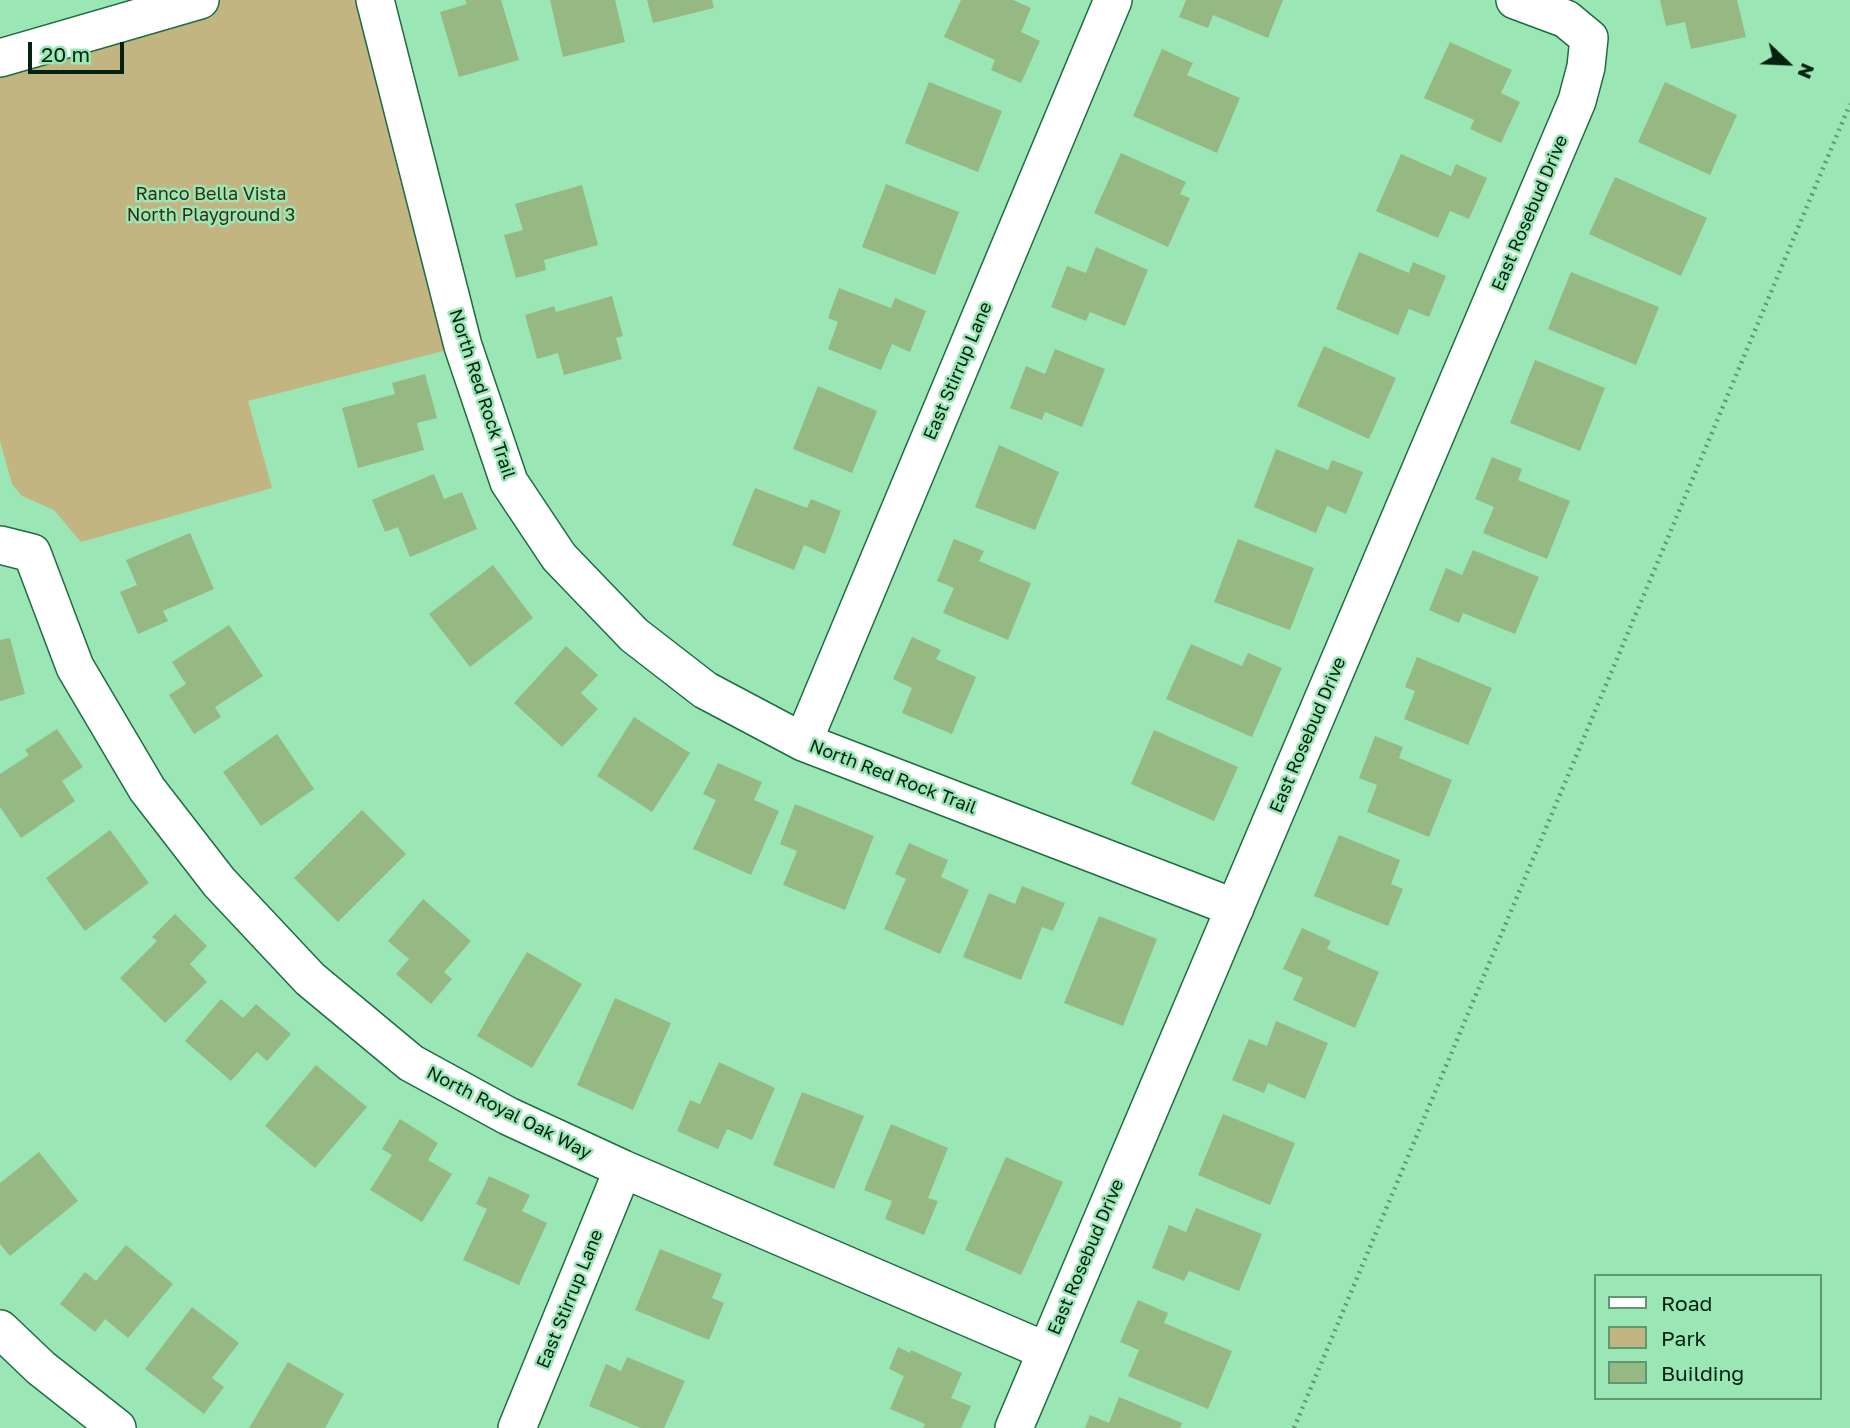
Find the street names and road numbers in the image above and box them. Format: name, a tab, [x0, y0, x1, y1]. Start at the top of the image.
street label: East Rosebud Drive	[1487, 132, 1573, 294]
street label: East Stirrup Lane	[919, 299, 997, 443]
street label: North Red Rock Trail	[444, 306, 520, 482]
street label: East Rosebud Drive	[1265, 654, 1351, 816]
street label: North Red Rock Trail	[806, 735, 980, 819]
street label: North Royal Oak Way	[423, 1062, 595, 1164]
street label: East Rosebud Drive	[1043, 1176, 1129, 1338]
street label: East Stirrup Lane	[532, 1226, 608, 1372]

